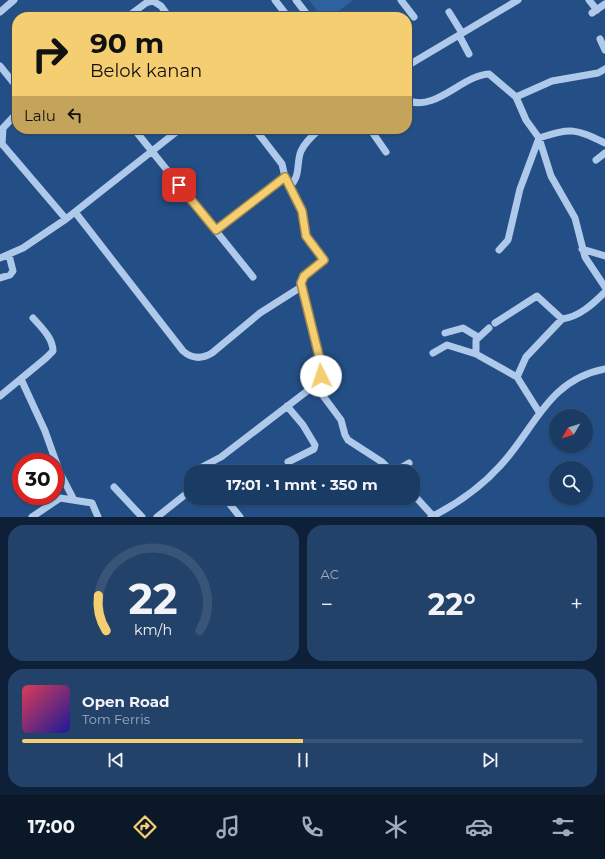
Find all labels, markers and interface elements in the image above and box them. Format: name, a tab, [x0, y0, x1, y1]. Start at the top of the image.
text: 90 m	[90, 26, 164, 60]
icon: right	[24, 28, 76, 80]
text: Belok kanan	[90, 60, 202, 82]
icon: left	[64, 104, 86, 126]
text: Lalu	[24, 106, 56, 125]
pin	[162, 168, 196, 202]
icon: arrive	[168, 174, 190, 196]
position arrow	[300, 355, 342, 397]
north arrow	[549, 409, 593, 453]
map controls	[549, 409, 593, 505]
speed limit sign: 30	[12, 453, 64, 505]
button: search	[549, 461, 593, 505]
text: 17:01 · 1 mnt · 350 m	[226, 475, 378, 494]
text: AC	[321, 566, 339, 582]
text: 22	[129, 574, 178, 624]
text: 22°	[428, 586, 476, 623]
text: −	[321, 591, 333, 618]
text: +	[570, 591, 583, 618]
text: km/h	[134, 621, 172, 639]
text: Open Road	[82, 692, 170, 711]
text: Tom Ferris	[82, 711, 150, 727]
icon: previous	[105, 749, 127, 771]
icon: pause	[292, 749, 314, 771]
icon: next	[479, 749, 501, 771]
icon: directions	[131, 813, 159, 841]
icon: music	[214, 813, 242, 841]
icon: phone	[298, 813, 326, 841]
icon: climate	[382, 813, 410, 841]
icon: car	[465, 813, 493, 841]
icon: filters	[549, 813, 577, 841]
text: 17:00	[28, 816, 75, 838]

